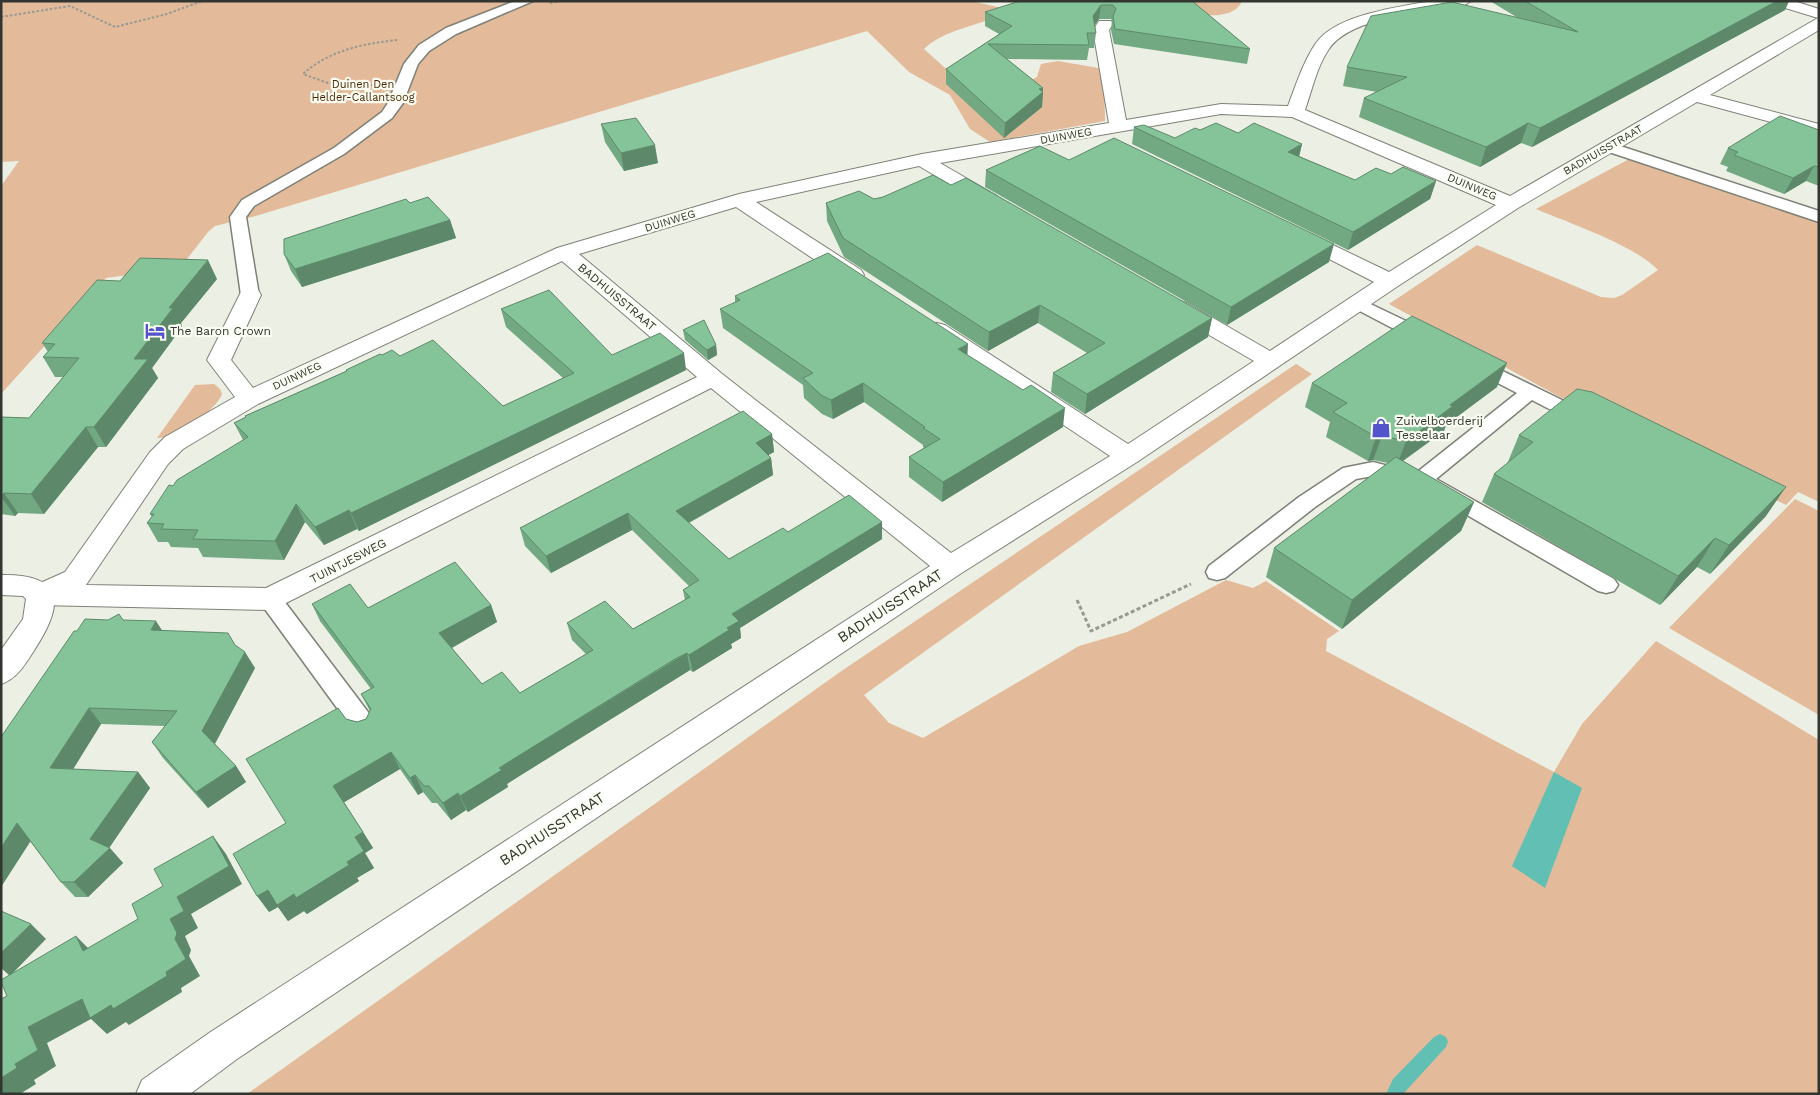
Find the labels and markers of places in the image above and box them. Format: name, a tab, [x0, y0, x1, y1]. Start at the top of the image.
hotel icon: The Baron Crown	[144, 320, 166, 342]
place label: The Baron Crown	[170, 324, 271, 338]
place label: Zuivelboerderij Tesselaar	[1396, 414, 1483, 442]
shop icon: Zuivelboerderij Tesselaar	[1370, 417, 1392, 439]

